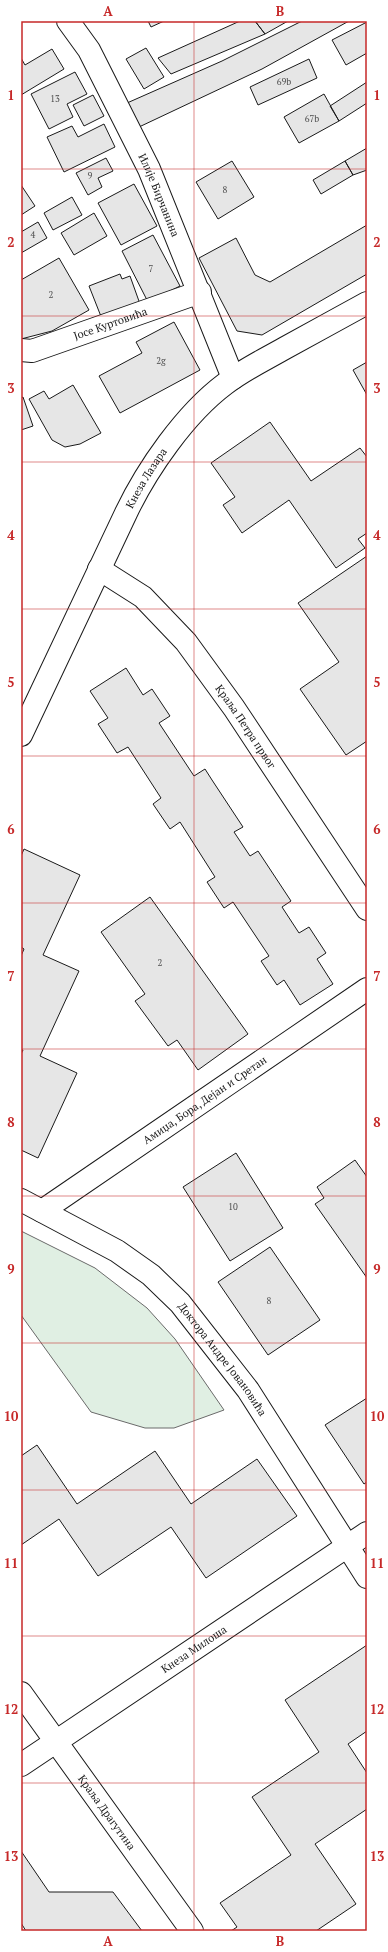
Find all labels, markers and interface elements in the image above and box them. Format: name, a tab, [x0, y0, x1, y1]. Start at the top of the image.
text: A	[103, 2, 113, 20]
text: B	[276, 2, 284, 20]
house number: 69b	[277, 76, 291, 88]
text: 1	[7, 86, 15, 104]
text: 1	[373, 86, 381, 104]
house number: 13	[50, 93, 60, 105]
house number: 67b	[305, 113, 319, 125]
street label: Илије Бирчанина	[135, 151, 183, 239]
house number: 9	[88, 170, 93, 182]
house number: 8	[223, 184, 228, 196]
house number: 4	[31, 229, 36, 241]
text: 2	[7, 233, 15, 251]
text: 2	[373, 233, 381, 251]
house number: 7	[149, 263, 154, 275]
house number: 2	[49, 289, 54, 301]
street label: Јосе Куртовића	[72, 304, 149, 343]
house number: 2g	[156, 355, 166, 367]
text: 3	[7, 379, 15, 397]
text: 3	[373, 379, 381, 397]
street label: Кнеза Лазара	[122, 445, 170, 511]
text: 4	[7, 526, 15, 544]
text: 4	[373, 526, 381, 544]
text: 5	[7, 673, 15, 691]
text: 5	[373, 673, 381, 691]
street label: Краља Петра првог	[212, 682, 279, 771]
text: 6	[7, 820, 15, 838]
text: 6	[373, 820, 381, 838]
house number: 2	[158, 957, 163, 969]
text: 7	[7, 967, 15, 985]
text: 7	[373, 967, 381, 985]
street label: Амиџа, Бора, Дејан и Сретан	[140, 1053, 269, 1147]
text: 8	[7, 1113, 15, 1131]
text: 8	[373, 1113, 381, 1131]
house number: 10	[228, 1201, 238, 1213]
text: 9	[7, 1260, 15, 1278]
text: 9	[373, 1260, 381, 1278]
house number: 8	[267, 1295, 272, 1307]
street label: Доктора Андре Јовановића	[175, 1299, 270, 1419]
text: 10	[4, 1407, 19, 1425]
text: 10	[370, 1407, 385, 1425]
text: 11	[4, 1554, 18, 1572]
text: 11	[370, 1554, 384, 1572]
street label: Кнеза Милоша	[158, 1622, 230, 1676]
text: 12	[4, 1700, 18, 1718]
text: 12	[370, 1700, 384, 1718]
street label: Краља Драгутина	[75, 1772, 139, 1853]
text: 13	[4, 1847, 18, 1865]
text: 13	[370, 1847, 384, 1865]
text: A	[103, 1932, 113, 1950]
text: B	[276, 1932, 284, 1950]

